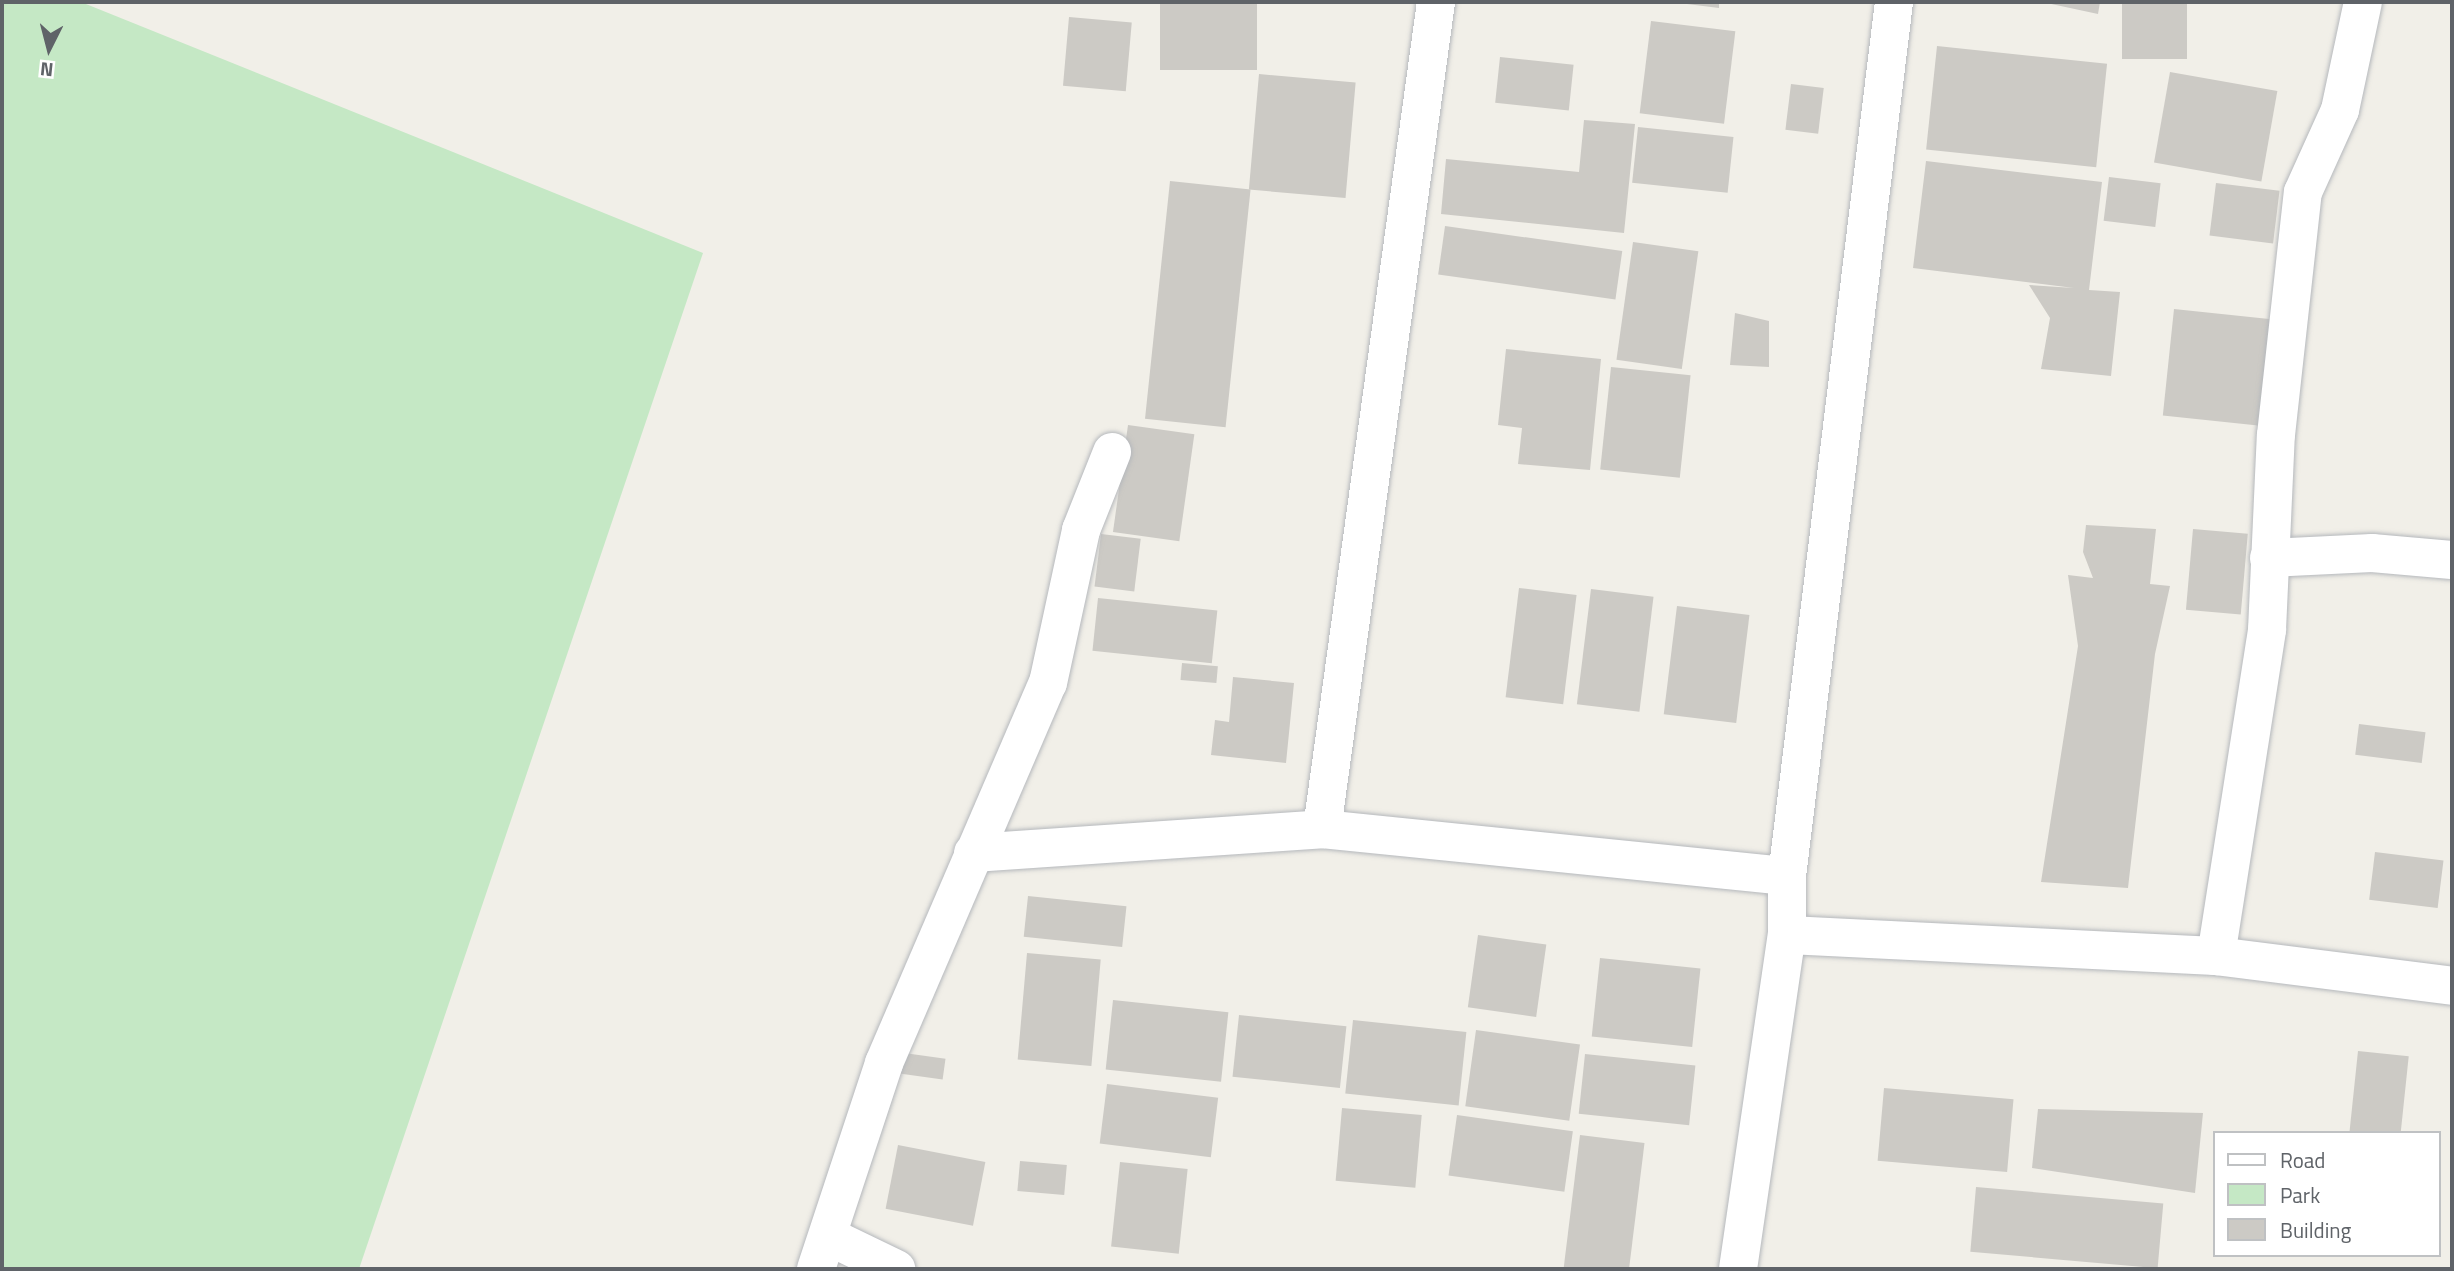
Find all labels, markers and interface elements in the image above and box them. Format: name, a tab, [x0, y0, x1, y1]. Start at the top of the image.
north arrow	[14, 14, 84, 84]
text: N	[39, 55, 55, 85]
legend	[2212, 1131, 2440, 1257]
text: Road	[2280, 1144, 2325, 1176]
text: Park	[2280, 1179, 2320, 1211]
text: Building	[2280, 1214, 2351, 1246]

